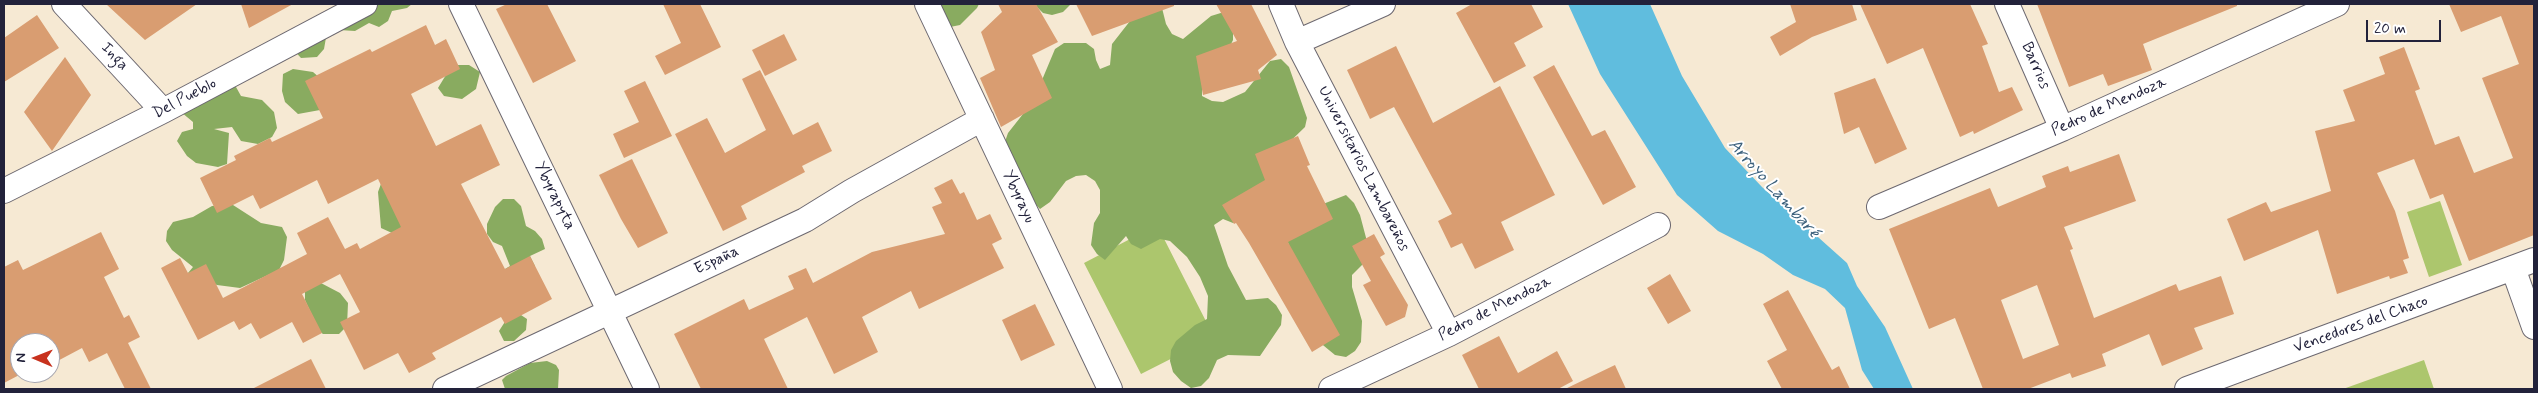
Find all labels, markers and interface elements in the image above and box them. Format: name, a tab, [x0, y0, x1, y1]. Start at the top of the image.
scale bar	[2368, 10, 2443, 42]
text: 20 m	[2374, 19, 2406, 39]
street label: Inga	[96, 39, 132, 75]
street label: Barrios	[2016, 40, 2054, 92]
street label: Pedro de Mendoza	[2048, 73, 2170, 141]
street label: Del Pueblo	[150, 74, 220, 124]
street label: Universitarios Lambareños	[1313, 83, 1413, 255]
water label: Arroyo Lambaré	[1723, 135, 1823, 243]
street label: Ybyrapyta	[529, 159, 579, 233]
street label: Ybyrayu	[997, 168, 1039, 226]
street label: España	[692, 242, 742, 280]
street label: Pedro de Mendoza	[1435, 272, 1555, 346]
street label: Vencedores del Chaco	[2291, 292, 2431, 358]
north arrow	[10, 333, 60, 383]
text: N	[12, 353, 30, 363]

